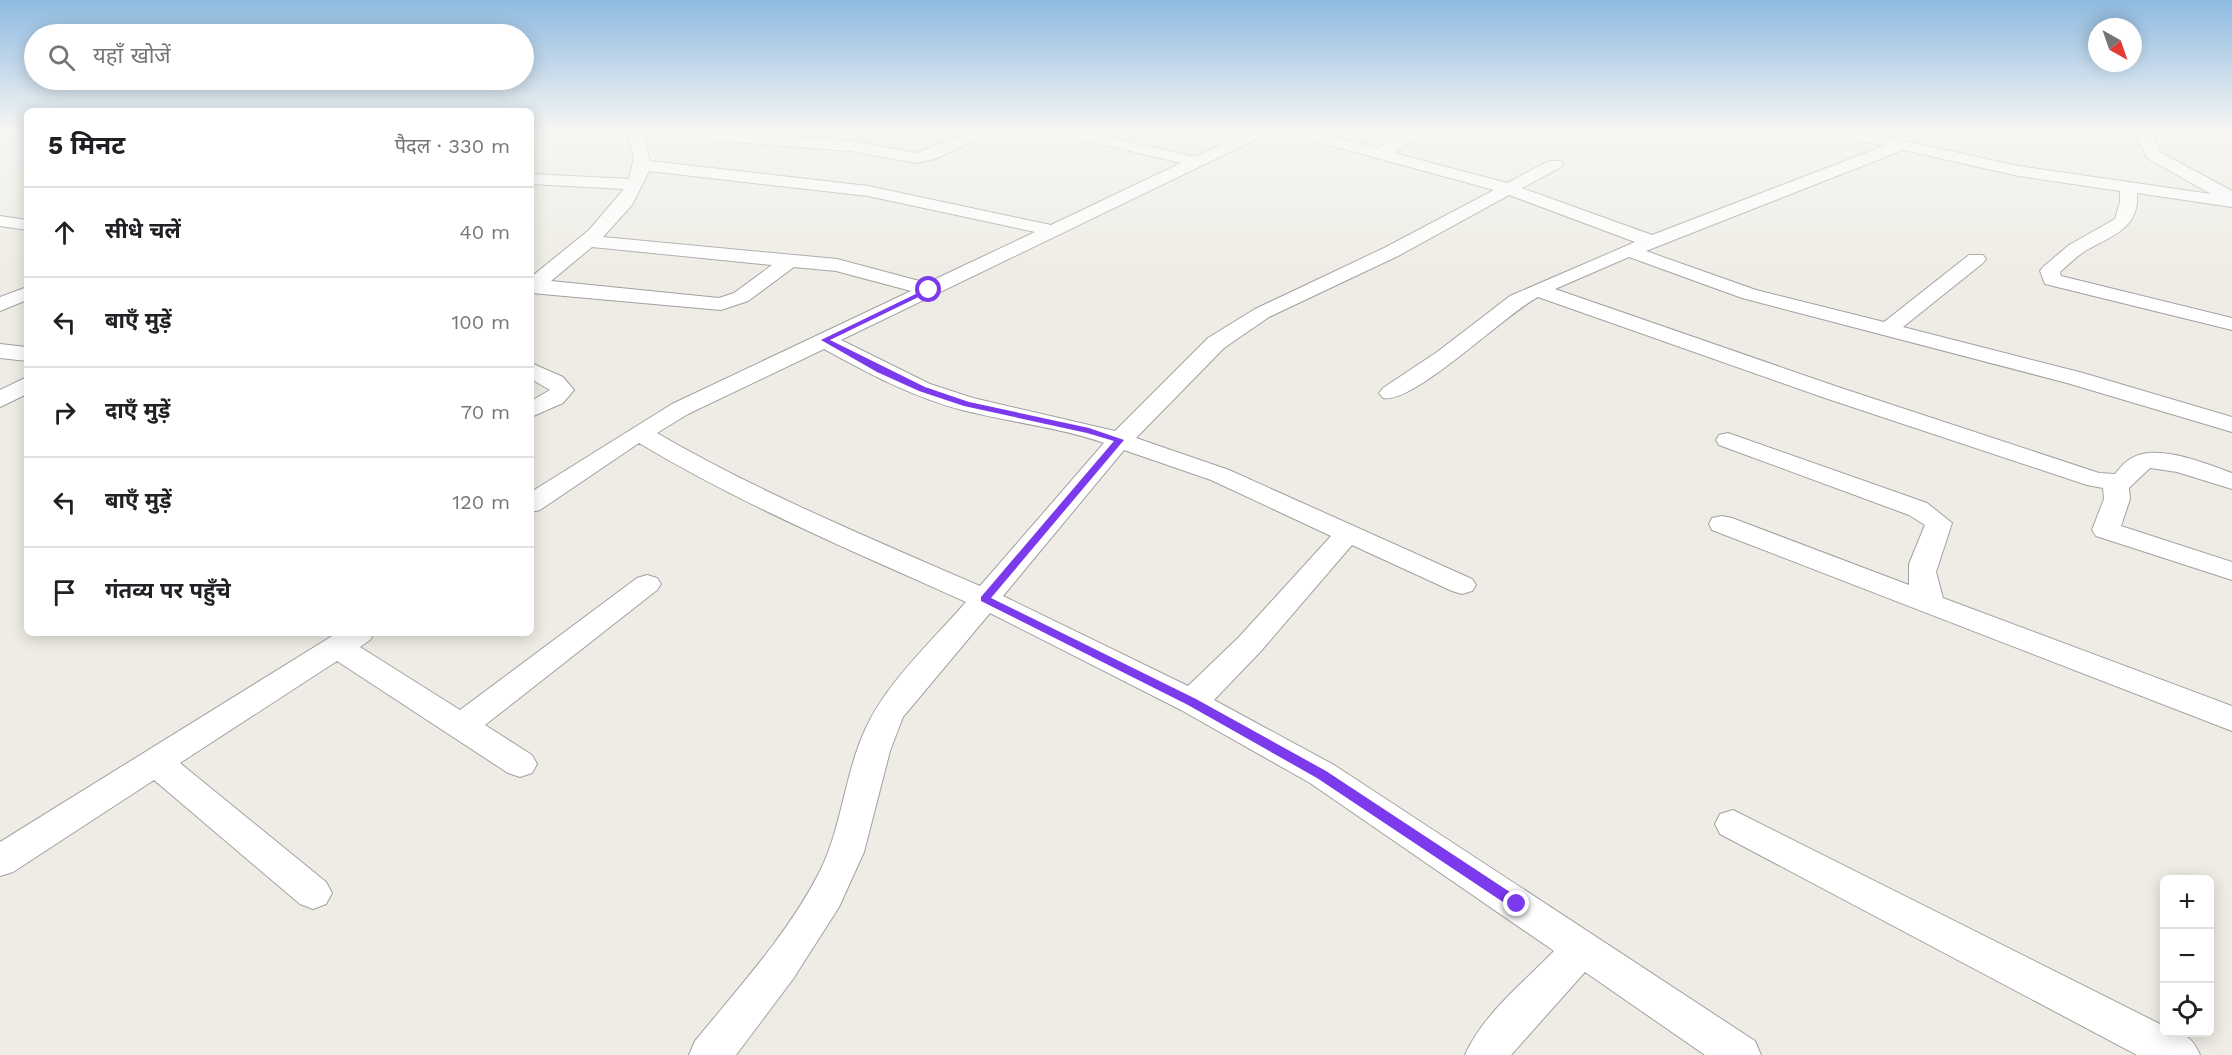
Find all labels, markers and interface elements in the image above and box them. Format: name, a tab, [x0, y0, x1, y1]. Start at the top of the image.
north arrow	[2088, 18, 2142, 72]
search box	[24, 24, 534, 90]
icon: search	[45, 41, 78, 74]
text: यहाँ खोजें	[93, 43, 171, 68]
text: 5 मिनट	[48, 130, 125, 160]
text: पैदल · 330 m	[395, 134, 510, 158]
icon: ahead	[48, 216, 81, 249]
text: सीधे चलें	[105, 218, 181, 243]
text: 40 m	[459, 220, 510, 244]
route start	[915, 276, 941, 302]
icon: left	[48, 306, 81, 339]
text: बाएँ मुड़ें	[105, 308, 172, 333]
text: 100 m	[451, 310, 510, 334]
icon: right	[48, 396, 81, 429]
text: दाएँ मुड़ें	[105, 398, 170, 423]
text: 70 m	[461, 400, 510, 424]
icon: left	[48, 486, 81, 519]
text: बाएँ मुड़ें	[105, 488, 172, 513]
text: 120 m	[452, 490, 510, 514]
icon: arrive	[48, 576, 81, 609]
text: गंतव्य पर पहुँचे	[105, 578, 231, 603]
map controls	[2160, 875, 2214, 1037]
button: +	[2160, 875, 2214, 929]
route end	[1503, 890, 1529, 916]
button: −	[2160, 929, 2214, 983]
button: locate	[2160, 983, 2214, 1037]

